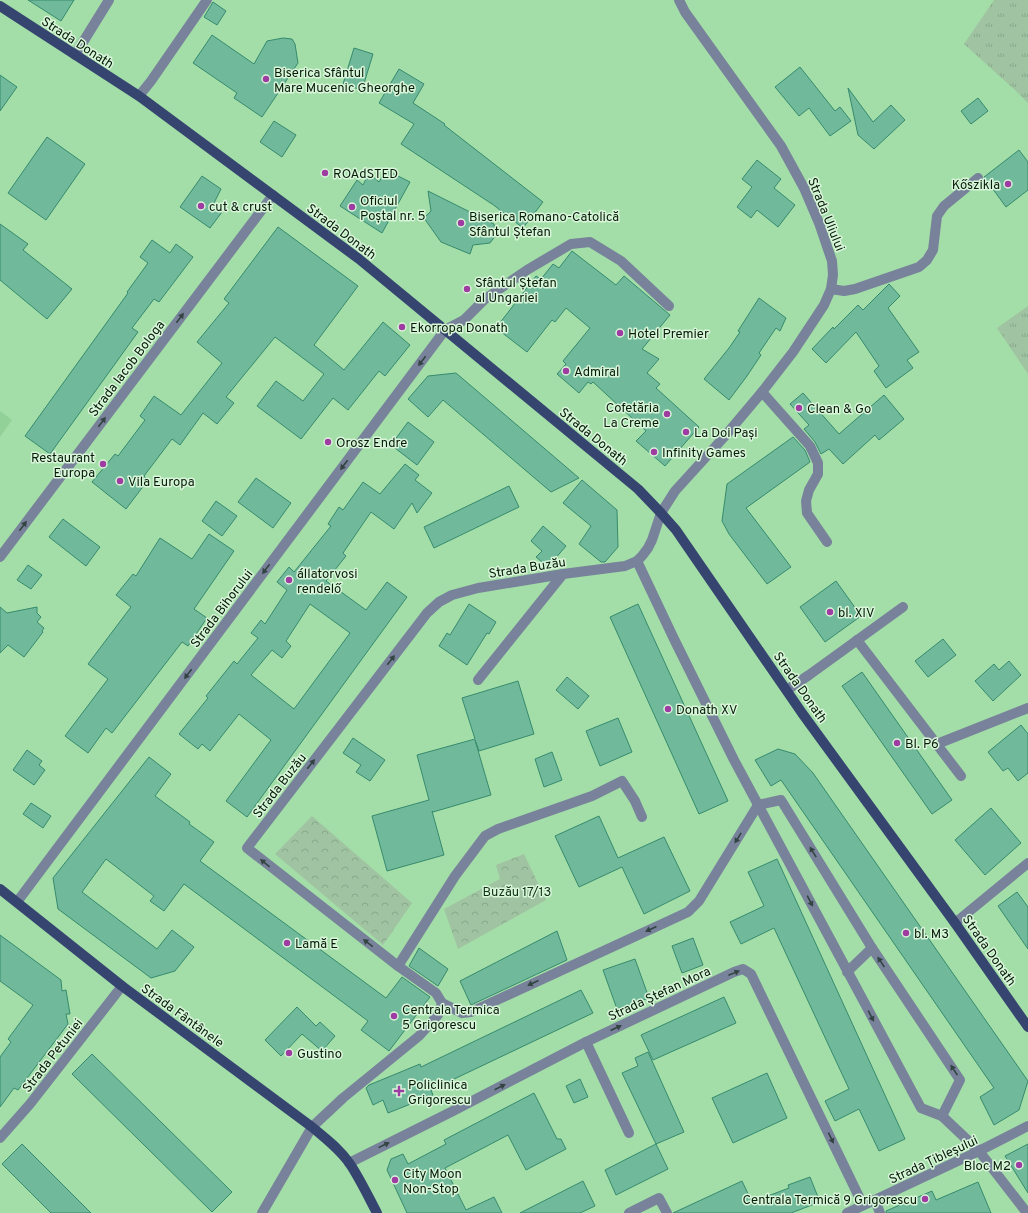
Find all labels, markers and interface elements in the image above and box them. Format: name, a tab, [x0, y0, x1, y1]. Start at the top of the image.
street label: Strada Donath	[38, 14, 116, 73]
place label: Biserica Sfântul Mare Mucenic Gheorghe	[274, 66, 415, 97]
marker: Biserica Sfântul Mare Mucenic Gheorghe	[261, 74, 271, 84]
place label: ROAdSTED	[333, 167, 398, 183]
marker: ROAdSTED	[320, 168, 330, 178]
street label: Strada Uliului	[803, 176, 847, 254]
place label: Kőszikla	[952, 178, 1000, 194]
marker: Kőszikla	[1003, 179, 1013, 189]
place label: Oficiul Poștal nr. 5	[360, 194, 426, 225]
place label: cut & crust	[209, 200, 272, 216]
marker: cut & crust	[196, 201, 206, 211]
street label: Strada Donath	[303, 201, 379, 264]
marker: Oficiul Poștal nr. 5	[347, 202, 357, 212]
place label: Biserica Romano-Catolică Sfântul Ștefan	[469, 210, 619, 241]
marker: Biserica Romano-Catolică Sfântul Ștefan	[456, 218, 466, 228]
place label: Sfântul Ștefan al Ungariei	[475, 276, 557, 307]
marker: Sfântul Ștefan al Ungariei	[462, 284, 472, 294]
one-way arrow	[176, 313, 184, 324]
street label: Strada Iacob Bologa	[86, 318, 169, 421]
place label: Ekorropa Donath	[410, 321, 508, 337]
marker: Ekorropa Donath	[397, 322, 407, 332]
place label: Hotel Premier	[628, 327, 709, 343]
marker: Hotel Premier	[615, 328, 625, 338]
one-way arrow	[417, 356, 426, 367]
place label: Admiral	[574, 365, 619, 381]
marker: Admiral	[561, 366, 571, 376]
place label: Cofetăria La Creme	[603, 401, 659, 432]
place label: Clean & Go	[807, 402, 871, 418]
marker: Clean & Go	[794, 403, 804, 413]
street label: Strada Donath	[555, 405, 630, 470]
marker: Cofetăria La Creme	[662, 409, 672, 419]
one-way arrow	[97, 417, 105, 427]
place label: La Doi Pași	[694, 426, 758, 442]
marker: La Doi Pași	[681, 427, 691, 437]
place label: Orosz Endre	[336, 436, 407, 452]
marker: Orosz Endre	[323, 437, 333, 447]
place label: Infinity Games	[662, 446, 746, 462]
marker: Infinity Games	[649, 447, 659, 457]
place label: Restaurant Europa	[31, 451, 95, 482]
marker: Restaurant Europa	[98, 459, 108, 469]
one-way arrow	[339, 460, 348, 471]
place label: Vila Europa	[128, 475, 195, 491]
marker: Vila Europa	[115, 476, 125, 486]
one-way arrow	[19, 520, 28, 531]
street label: Strada Buzău	[488, 555, 567, 583]
one-way arrow	[262, 564, 270, 575]
street label: Strada Bihorului	[188, 567, 257, 652]
place label: állatorvosi rendelő	[297, 567, 358, 598]
marker: állatorvosi rendelő	[284, 575, 294, 585]
place label: bl. XIV	[838, 606, 874, 622]
marker: bl. XIV	[825, 607, 835, 617]
street label: Strada Donath	[769, 650, 830, 727]
one-way arrow	[386, 655, 395, 666]
one-way arrow	[184, 668, 192, 679]
place label: Donath XV	[676, 703, 738, 719]
marker: Donath XV	[663, 704, 673, 714]
place label: Bl. P6	[905, 737, 939, 753]
marker: Bl. P6	[892, 738, 902, 748]
street label: Strada Buzău	[250, 751, 311, 822]
one-way arrow	[307, 758, 316, 769]
one-way arrow	[734, 833, 741, 844]
one-way arrow	[809, 846, 816, 857]
one-way arrow	[260, 858, 270, 867]
park label: Buzău 17/13	[483, 885, 551, 901]
one-way arrow	[806, 895, 813, 907]
street label: Strada Donath	[958, 913, 1019, 990]
one-way arrow	[645, 926, 657, 932]
place label: bl. M3	[914, 927, 949, 943]
marker: bl. M3	[901, 928, 911, 938]
place label: Lamă E	[295, 937, 338, 953]
marker: Lamă E	[282, 938, 292, 948]
one-way arrow	[362, 938, 373, 947]
one-way arrow	[878, 956, 885, 968]
street label: Strada Ștefan Mora	[606, 964, 714, 1026]
one-way arrow	[728, 969, 740, 975]
one-way arrow	[527, 980, 538, 986]
street label: Strada Fântânele	[137, 981, 226, 1052]
place label: Centrala Termica 5 Grigorescu	[402, 1003, 500, 1034]
one-way arrow	[868, 1010, 874, 1022]
marker: Centrala Termica 5 Grigorescu	[389, 1011, 399, 1021]
street label: Strada Petuniei	[20, 1016, 87, 1096]
one-way arrow	[610, 1025, 622, 1031]
place label: Gustino	[297, 1047, 342, 1063]
marker: Gustino	[284, 1048, 294, 1058]
one-way arrow	[950, 1064, 957, 1076]
place label: Policlinica Grigorescu	[408, 1078, 471, 1109]
one-way arrow	[494, 1084, 506, 1090]
marker: Policlinica Grigorescu	[393, 1085, 405, 1097]
one-way arrow	[828, 1132, 834, 1144]
street label: Strada Țibleșului	[887, 1133, 981, 1188]
one-way arrow	[378, 1142, 390, 1148]
place label: Bloc M2	[964, 1159, 1011, 1175]
marker: Bloc M2	[1014, 1160, 1024, 1170]
place label: City Moon Non-Stop	[403, 1167, 462, 1198]
marker: City Moon Non-Stop	[390, 1175, 400, 1185]
place label: Centrala Termică 9 Grigorescu	[743, 1193, 917, 1209]
marker: Centrala Termică 9 Grigorescu	[920, 1194, 930, 1204]

